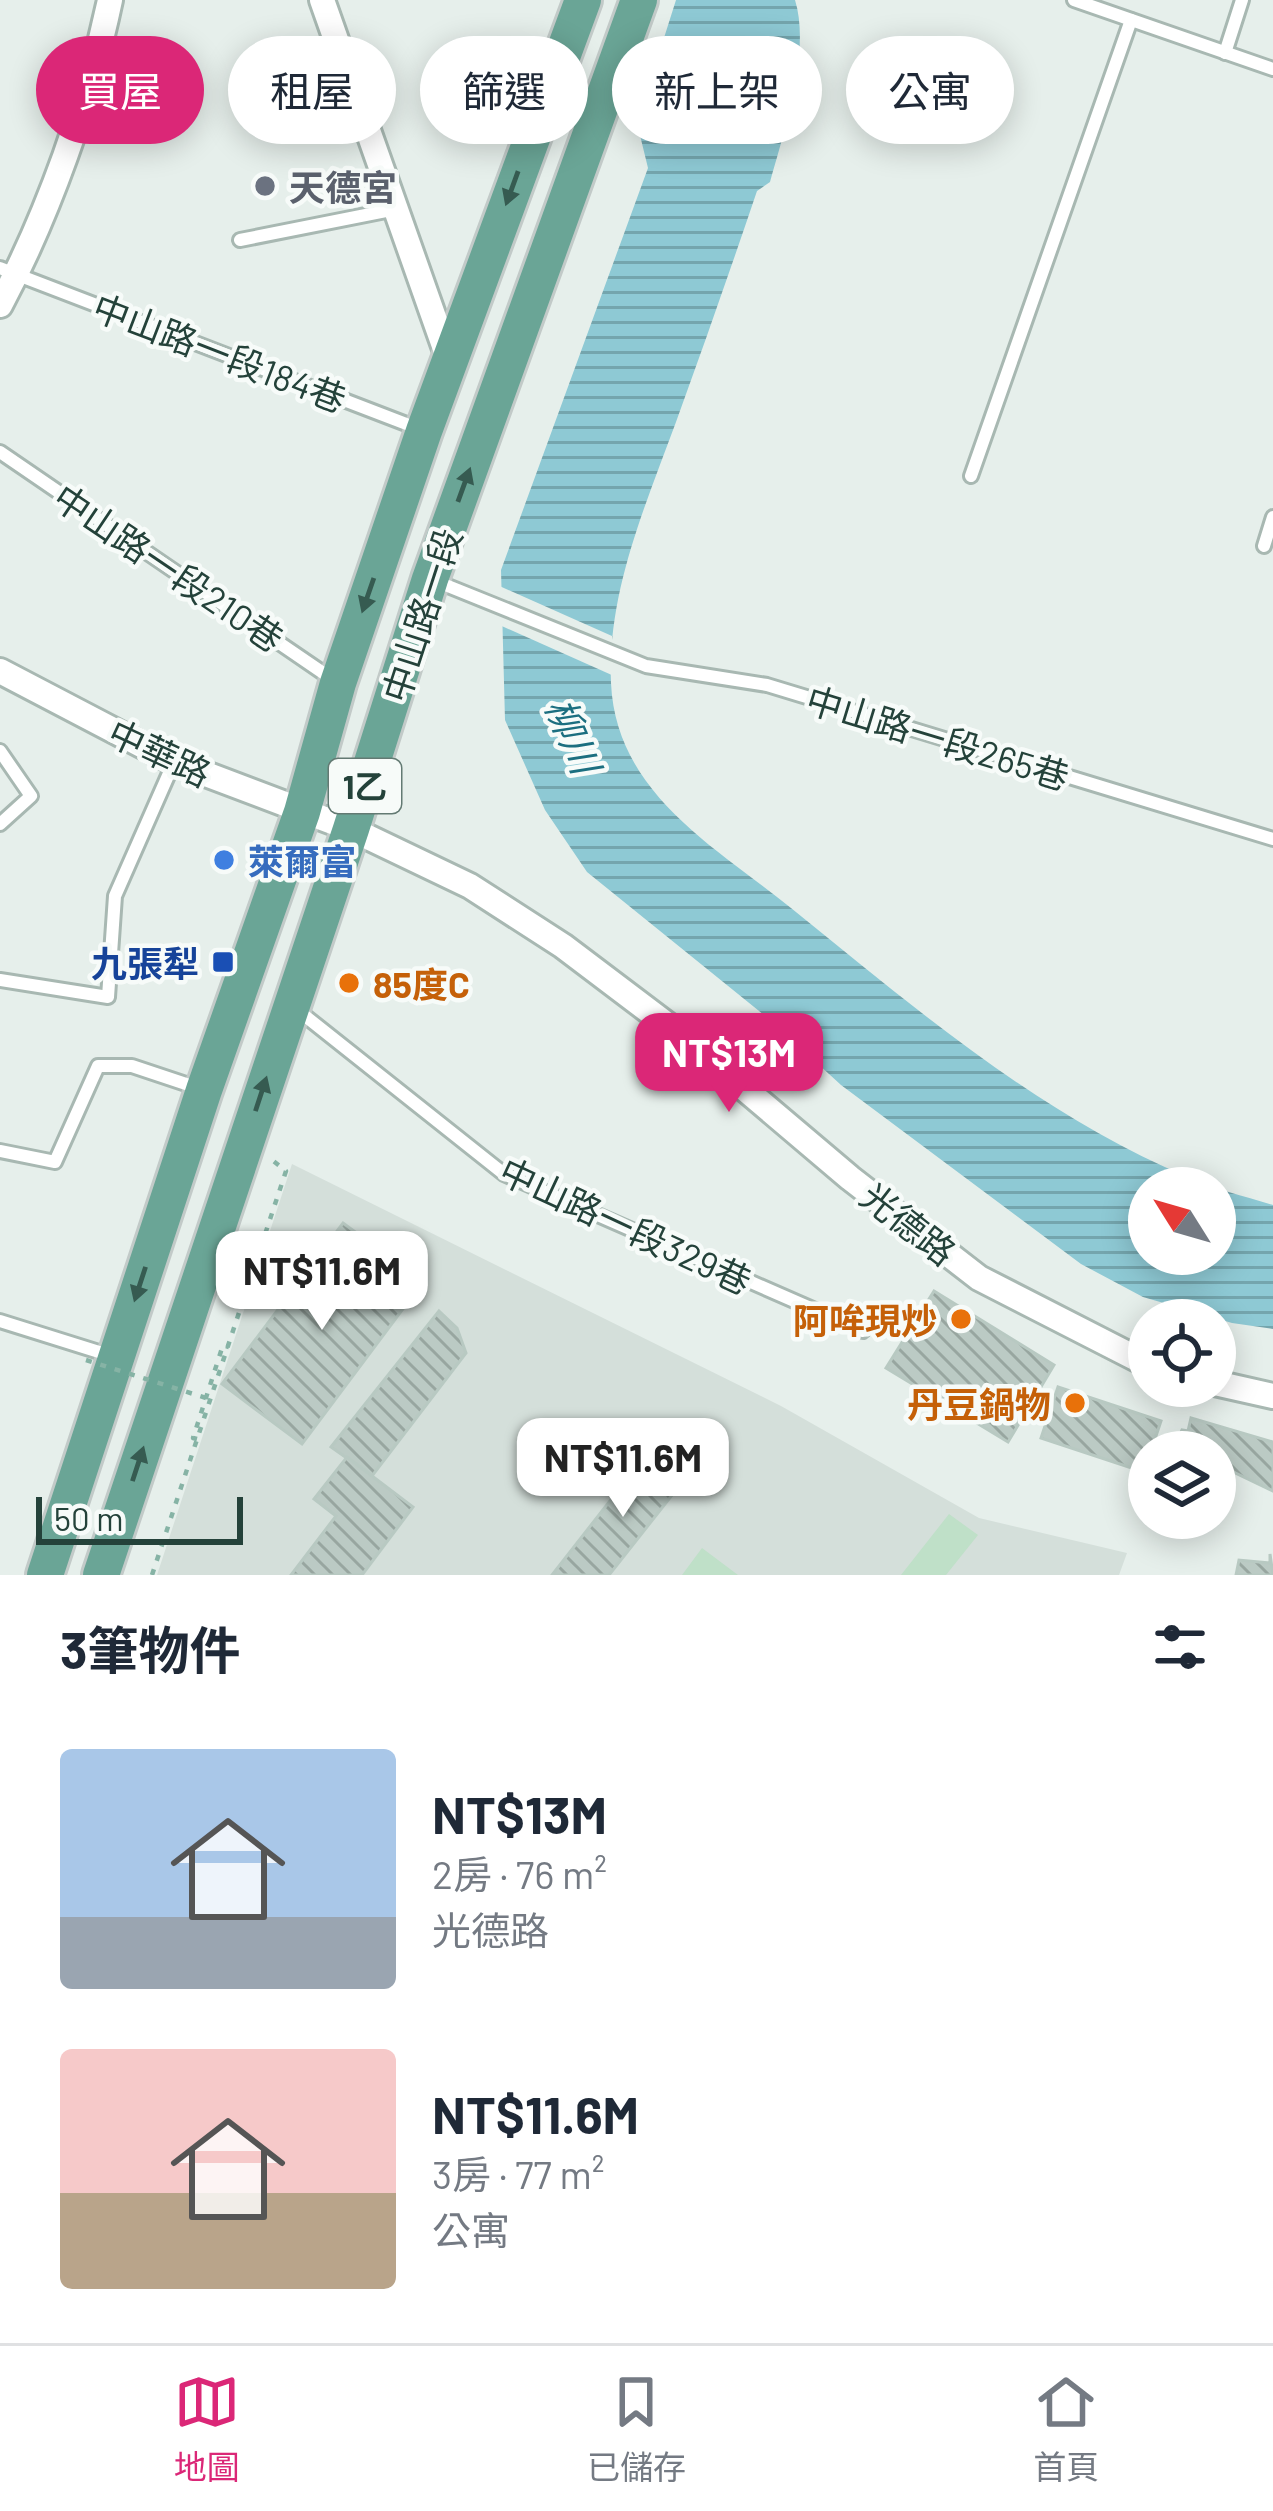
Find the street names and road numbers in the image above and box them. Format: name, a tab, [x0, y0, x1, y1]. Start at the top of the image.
street label: 中山路一段184巷	[88, 284, 352, 420]
street label: 中山路一段210巷	[46, 474, 292, 660]
street label: 中山路一段	[373, 523, 469, 707]
street label: 中山路一段265巷	[801, 677, 1075, 797]
street label: 中華路	[102, 710, 218, 794]
road number: 1乙	[329, 759, 401, 813]
street label: 中山路一段329巷	[493, 1148, 759, 1302]
street label: 光德路	[853, 1173, 965, 1273]

